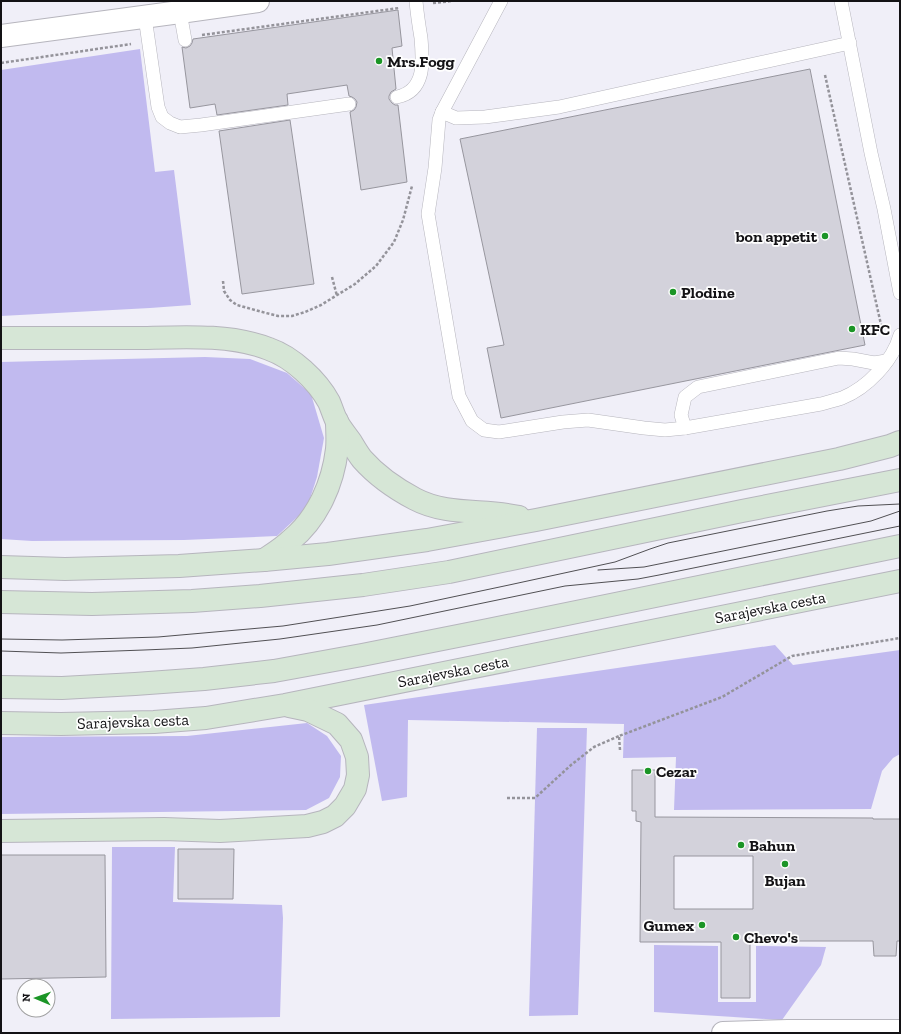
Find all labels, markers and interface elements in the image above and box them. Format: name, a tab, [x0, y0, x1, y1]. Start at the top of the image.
place label: Mrs.Fogg	[387, 52, 455, 71]
marker: Mrs.Fogg	[374, 56, 384, 66]
place label: bon appetit	[735, 227, 818, 246]
marker: bon appetit	[820, 231, 830, 241]
place label: Plodine	[681, 283, 735, 302]
marker: Plodine	[668, 287, 678, 297]
place label: KFC	[860, 320, 890, 339]
marker: KFC	[847, 324, 857, 334]
street label: Sarajevska cesta	[713, 587, 827, 628]
street label: Sarajevska cesta	[396, 651, 510, 692]
street label: Sarajevska cesta	[77, 710, 190, 733]
place label: Cezar	[656, 762, 697, 781]
marker: Cezar	[643, 766, 653, 776]
place label: Bahun	[749, 836, 796, 855]
marker: Bahun	[736, 840, 746, 850]
marker: Bujan	[780, 859, 790, 869]
place label: Bujan	[764, 871, 806, 890]
place label: Gumex	[643, 916, 694, 935]
marker: Gumex	[697, 920, 707, 930]
place label: Chevo's	[744, 928, 798, 947]
marker: Chevo's	[731, 932, 741, 942]
north arrow	[16, 978, 56, 1018]
text: N	[20, 993, 33, 1002]

